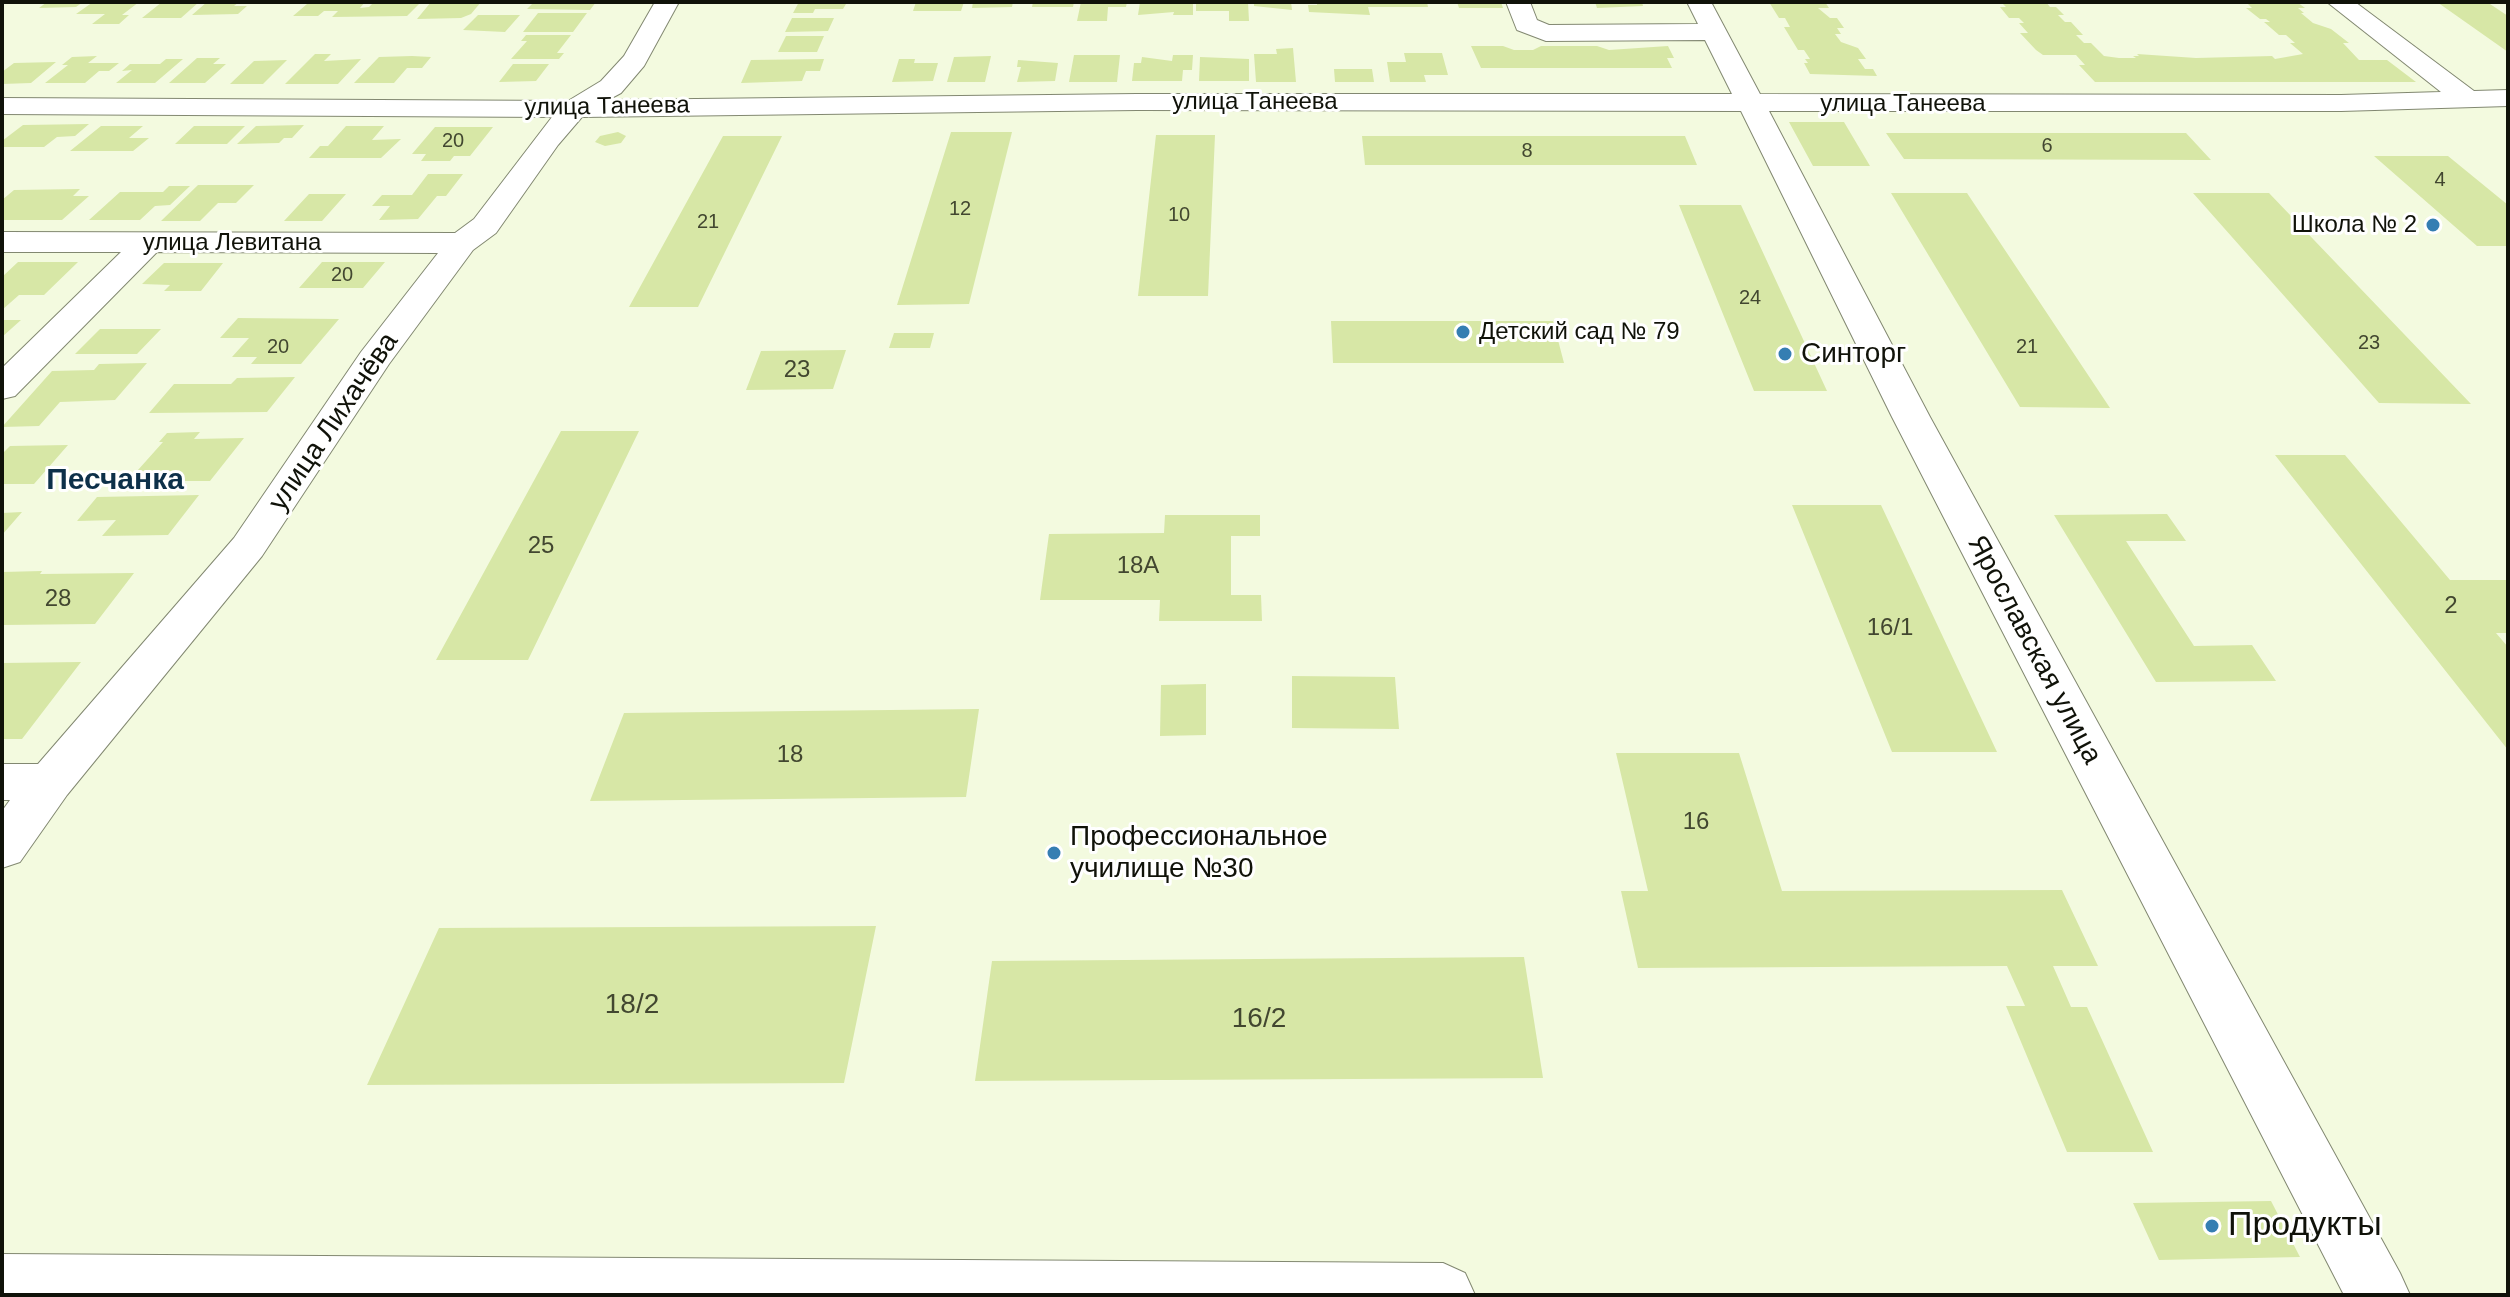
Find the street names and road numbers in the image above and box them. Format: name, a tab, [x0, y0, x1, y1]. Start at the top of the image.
street label: улица Танеева	[1172, 88, 1338, 116]
street label: улица Танеева	[1820, 90, 1986, 118]
street label: улица Танеева	[524, 91, 690, 123]
street label: улица Левитана	[143, 229, 321, 257]
street label: улица Лихачёва	[262, 327, 406, 517]
street label: Ярославская улица	[1959, 530, 2109, 770]

